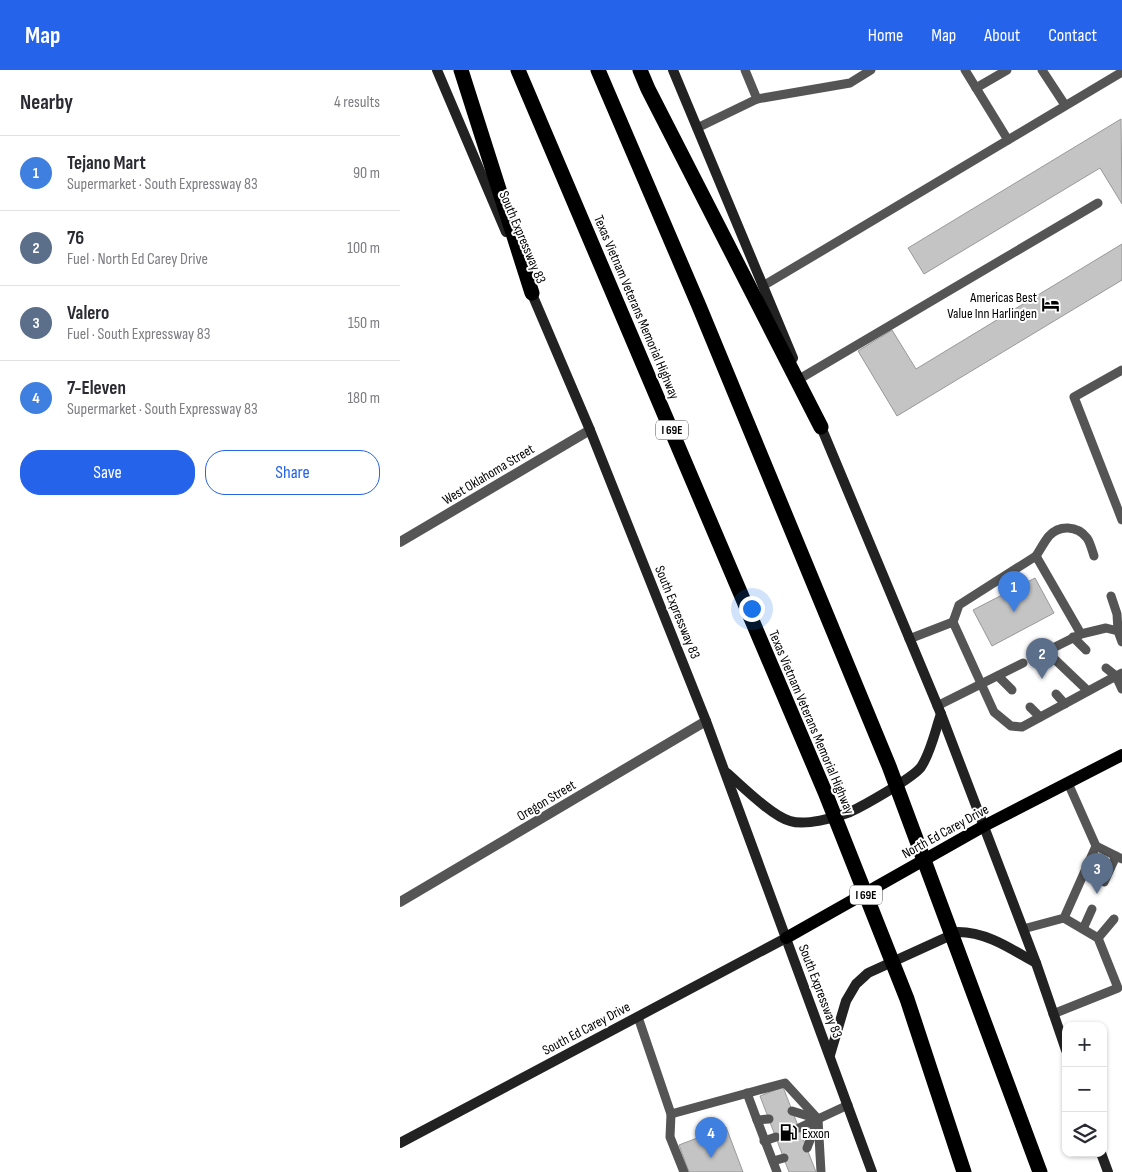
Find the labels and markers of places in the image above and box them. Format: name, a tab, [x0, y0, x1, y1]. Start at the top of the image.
place label: Americas Best Value Inn Harlingen	[947, 289, 1037, 322]
hotel icon: Americas Best Value Inn Harlingen	[1041, 295, 1061, 315]
pin: 1	[998, 571, 1030, 612]
pin: 2	[1026, 638, 1058, 679]
pin: 3	[1081, 853, 1113, 894]
pin: 4	[695, 1117, 727, 1158]
fuel station icon: Exxon	[778, 1123, 798, 1143]
place label: Exxon	[802, 1125, 830, 1142]

